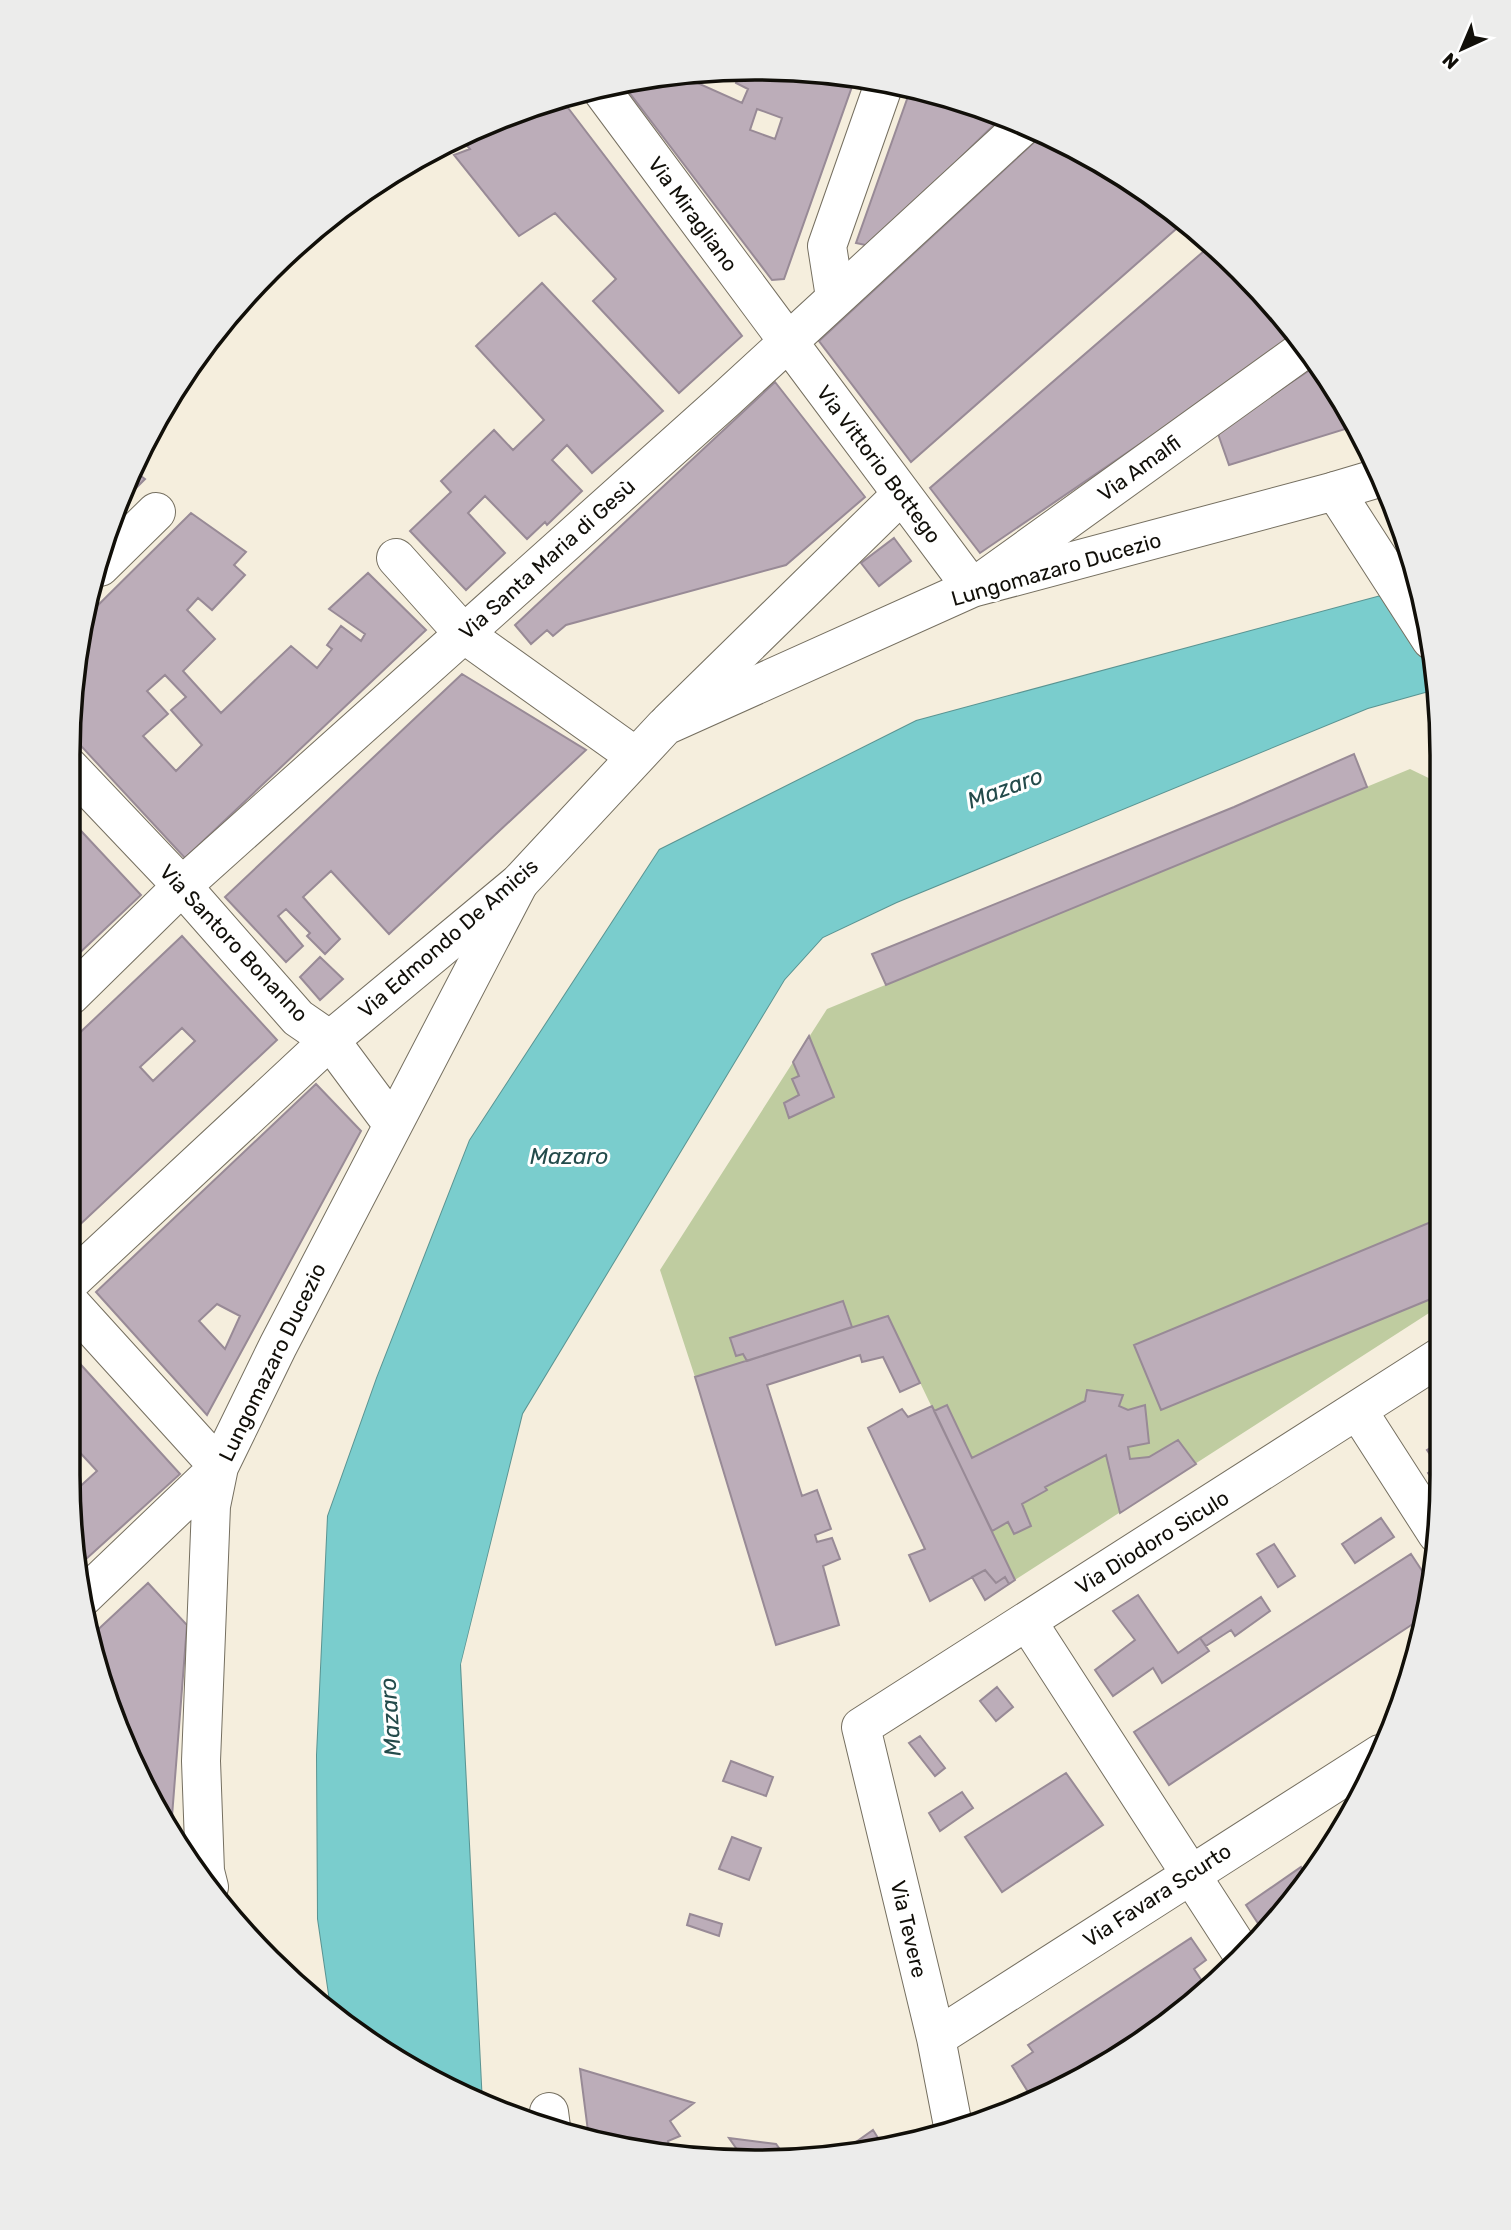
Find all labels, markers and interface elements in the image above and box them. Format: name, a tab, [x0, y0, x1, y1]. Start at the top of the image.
north arrow	[1427, 14, 1497, 84]
text: N	[1438, 48, 1463, 74]
street label: Via Miragliano	[643, 152, 743, 276]
street label: Via Vittorio Bottego	[811, 380, 947, 548]
street label: Via Amalfi	[1093, 430, 1185, 506]
street label: Via Santa Maria di Gesù	[454, 473, 640, 645]
street label: Lungomazaro Ducezio	[948, 527, 1164, 611]
water label: Mazaro	[963, 761, 1047, 815]
street label: Via Edmondo De Amicis	[353, 853, 543, 1023]
street label: Via Santoro Bonanno	[155, 859, 313, 1027]
water label: Mazaro	[530, 1142, 608, 1170]
street label: Lungomazaro Ducezio	[213, 1259, 331, 1465]
street label: Via Diodoro Siculo	[1071, 1485, 1233, 1599]
water label: Mazaro	[373, 1677, 407, 1757]
street label: Via Favara Scurto	[1078, 1838, 1236, 1952]
street label: Via Tevere	[886, 1878, 932, 1980]

